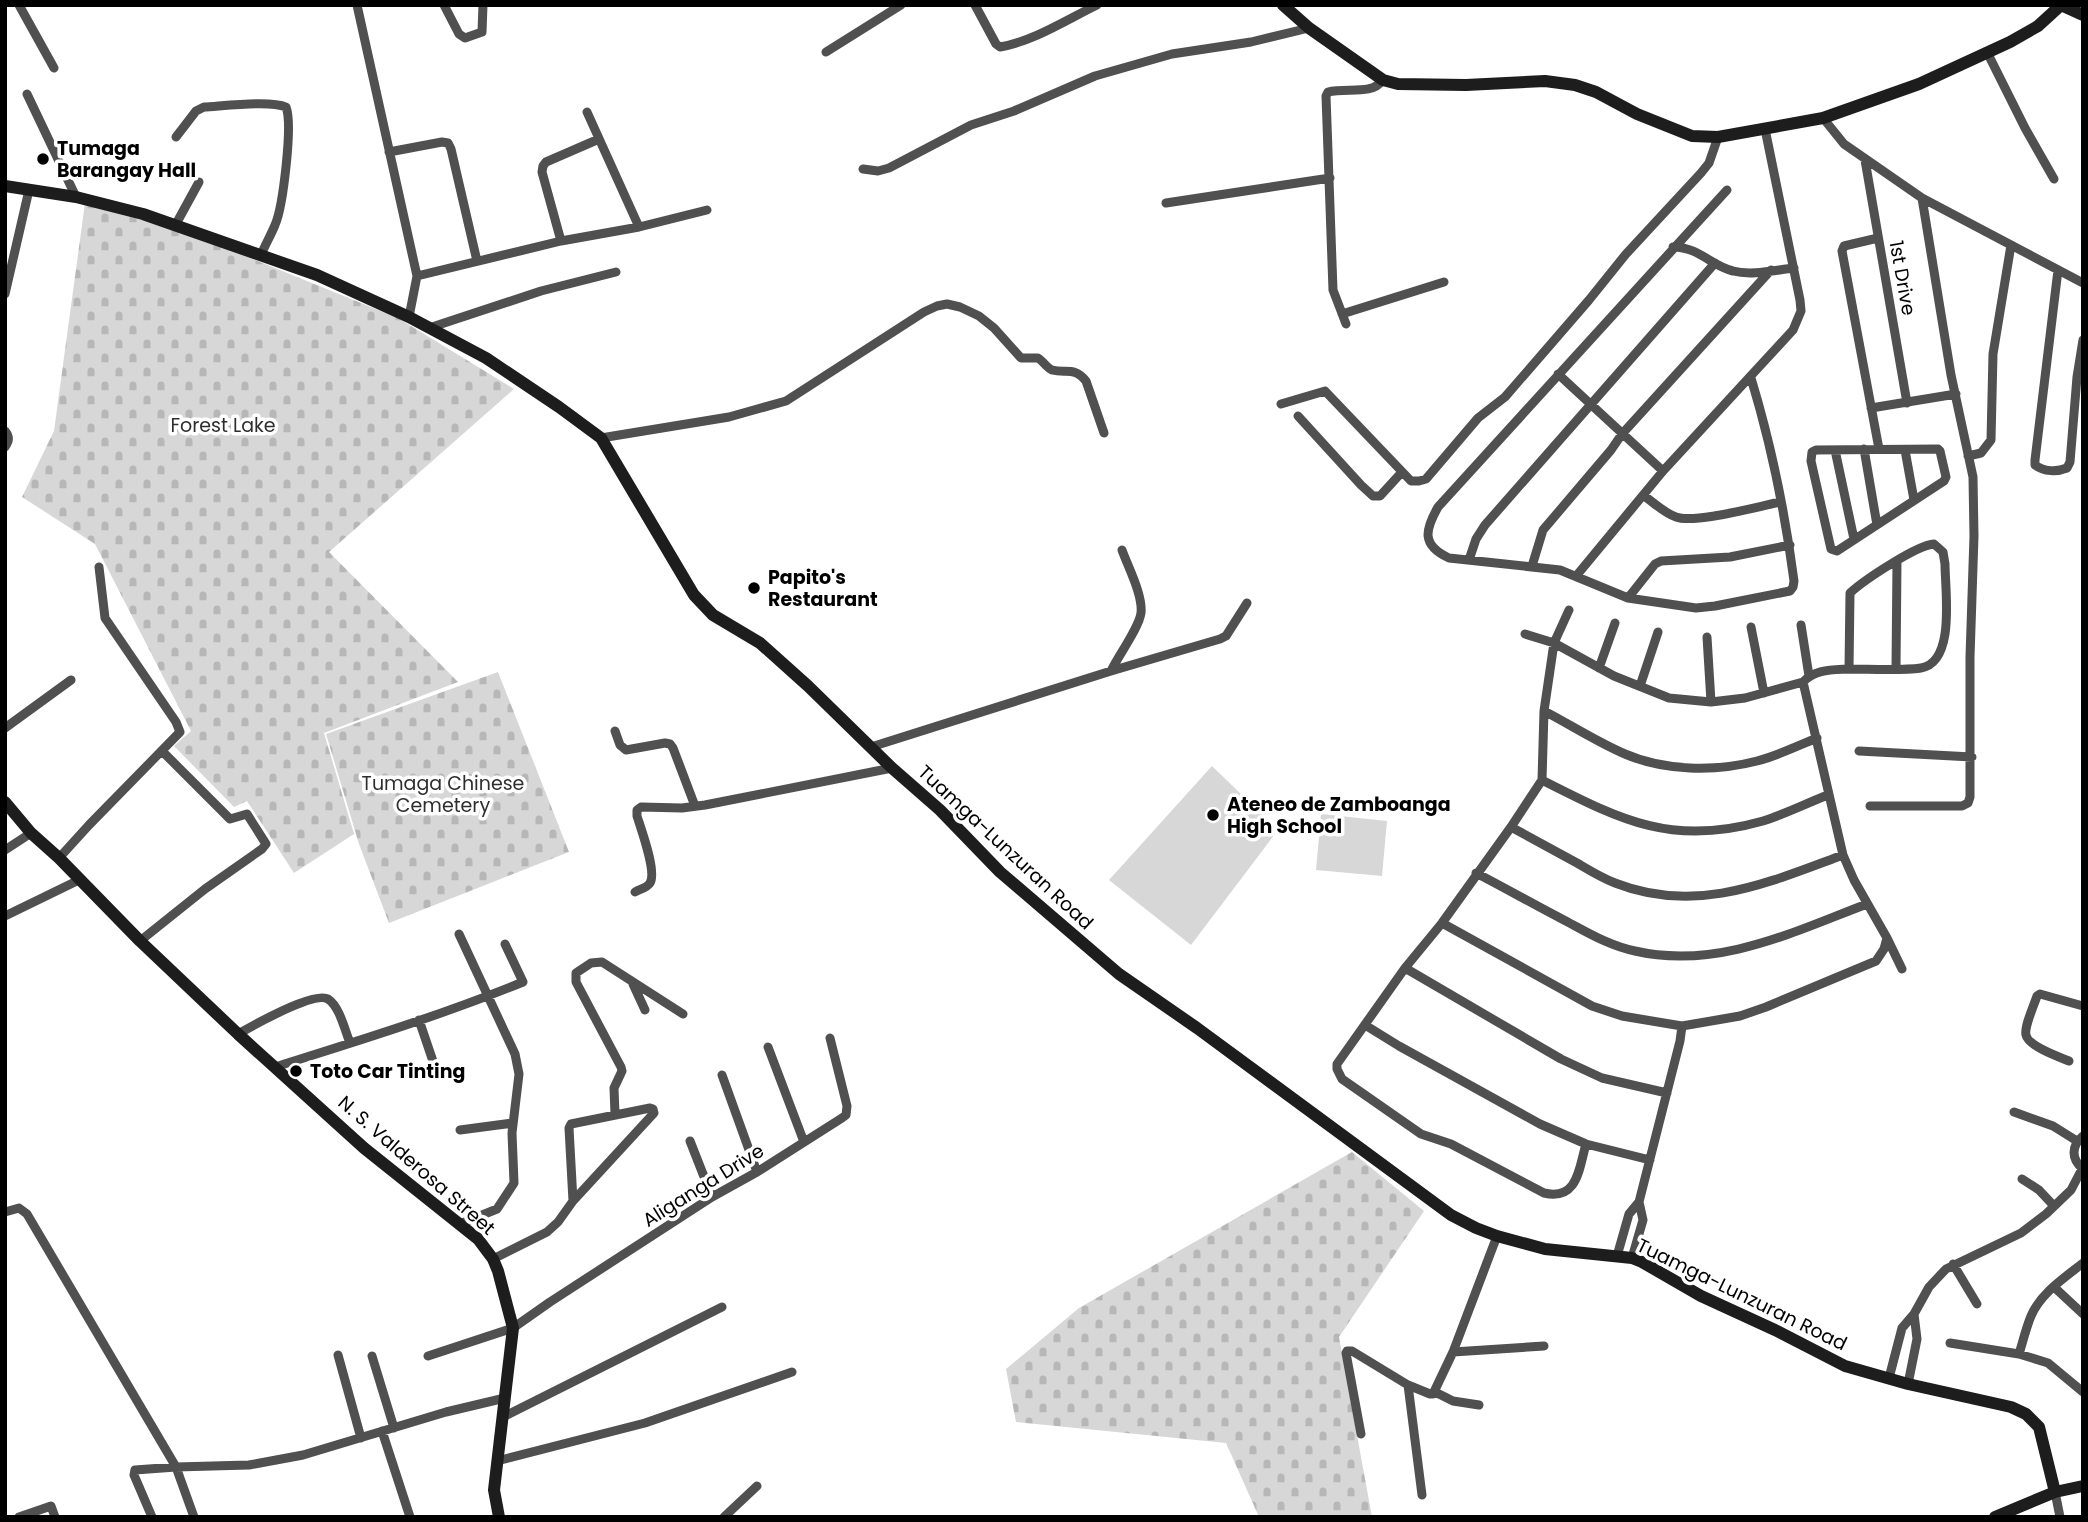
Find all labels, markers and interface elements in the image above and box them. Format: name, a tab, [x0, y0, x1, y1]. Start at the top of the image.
place label: Tumaga Barangay Hall	[57, 135, 196, 184]
marker: Tumaga Barangay Hall	[35, 151, 51, 167]
street label: 1st Drive	[1883, 239, 1922, 318]
park label: Forest Lake	[170, 412, 276, 439]
place label: Papito's Restaurant	[768, 564, 878, 613]
marker: Papito's Restaurant	[746, 580, 762, 596]
street label: Tuamga-Lunzuran Road	[912, 759, 1099, 936]
park label: Tumaga Chinese Cemetery	[362, 770, 524, 819]
place label: Ateneo de Zamboanga High School	[1227, 791, 1451, 840]
marker: Ateneo de Zamboanga High School	[1205, 807, 1221, 823]
place label: Toto Car Tinting	[310, 1058, 465, 1085]
marker: Toto Car Tinting	[288, 1063, 304, 1079]
street label: N. S. Valderosa Street	[332, 1089, 501, 1241]
street label: Aliganga Drive	[637, 1137, 769, 1234]
street label: Tuamga-Lunzuran Road	[1632, 1232, 1851, 1357]

